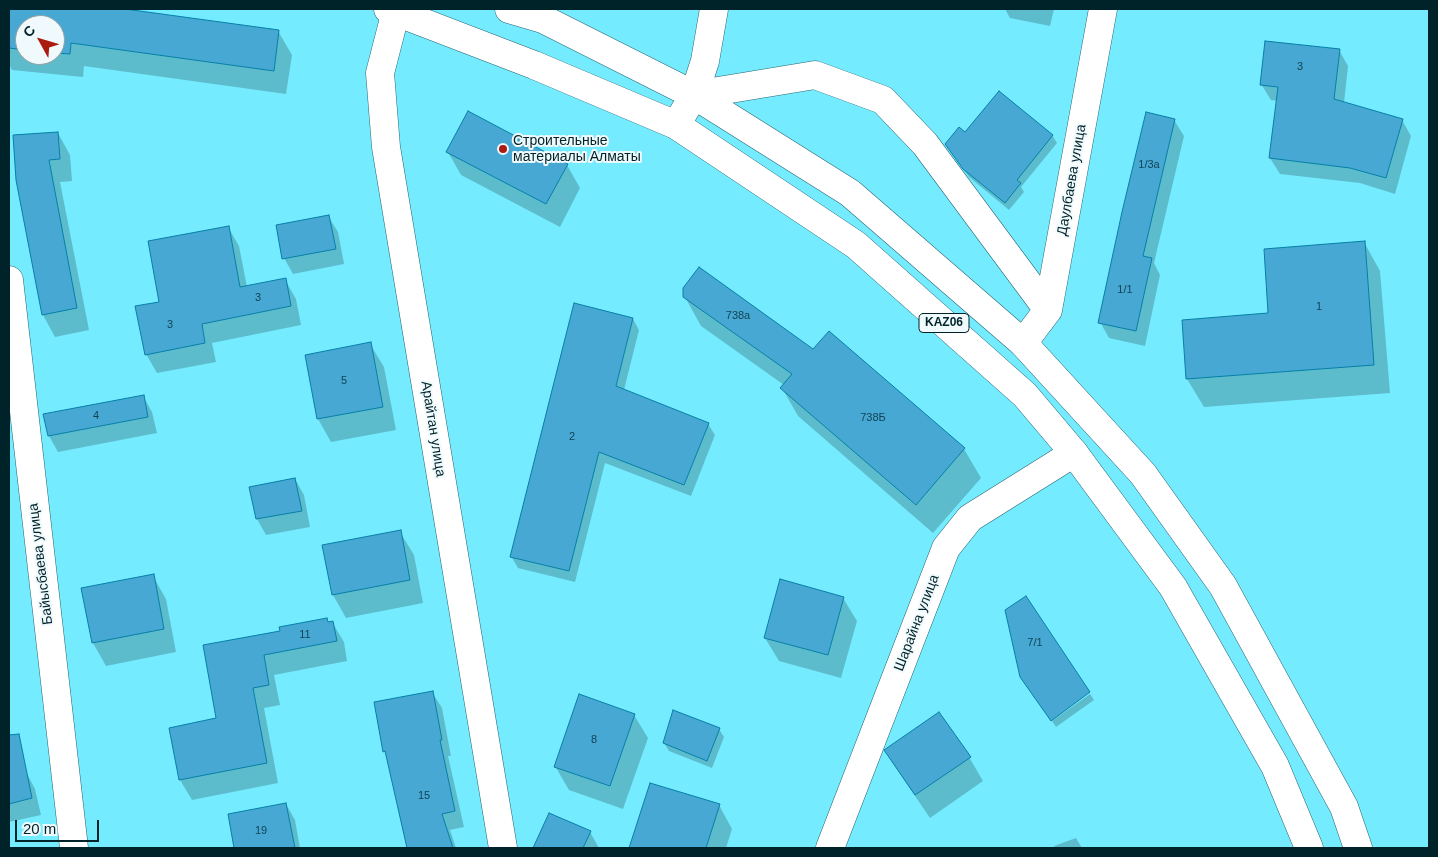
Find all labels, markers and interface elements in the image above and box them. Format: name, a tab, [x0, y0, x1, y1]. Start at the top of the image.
north arrow	[15, 15, 65, 65]
text: С	[20, 22, 39, 40]
house number: 3	[1297, 60, 1303, 74]
street label: Даулбаева улица	[1054, 123, 1090, 237]
place label: Строительные материалы Алматы	[513, 133, 641, 166]
marker: Строительные материалы Алматы	[497, 143, 509, 155]
house number: 1/3а	[1138, 158, 1160, 172]
house number: 1/1	[1117, 283, 1133, 297]
house number: 3	[255, 291, 261, 305]
house number: 1	[1316, 300, 1322, 314]
house number: 738а	[726, 309, 750, 323]
road number: KАZ06	[919, 314, 969, 332]
house number: 3	[167, 318, 173, 332]
house number: 5	[341, 374, 347, 388]
street label: Арайтан улица	[417, 380, 449, 478]
house number: 4	[93, 409, 99, 423]
house number: 738Б	[860, 411, 886, 425]
house number: 2	[569, 430, 575, 444]
street label: Байысбаева улица	[25, 502, 57, 626]
street label: Шарайна улица	[891, 572, 943, 674]
house number: 11	[299, 628, 311, 642]
house number: 7/1	[1027, 636, 1043, 650]
house number: 8	[591, 733, 597, 747]
house number: 15	[418, 789, 430, 803]
scale bar	[18, 810, 101, 842]
text: 20 m	[23, 820, 56, 837]
house number: 19	[255, 824, 267, 838]

